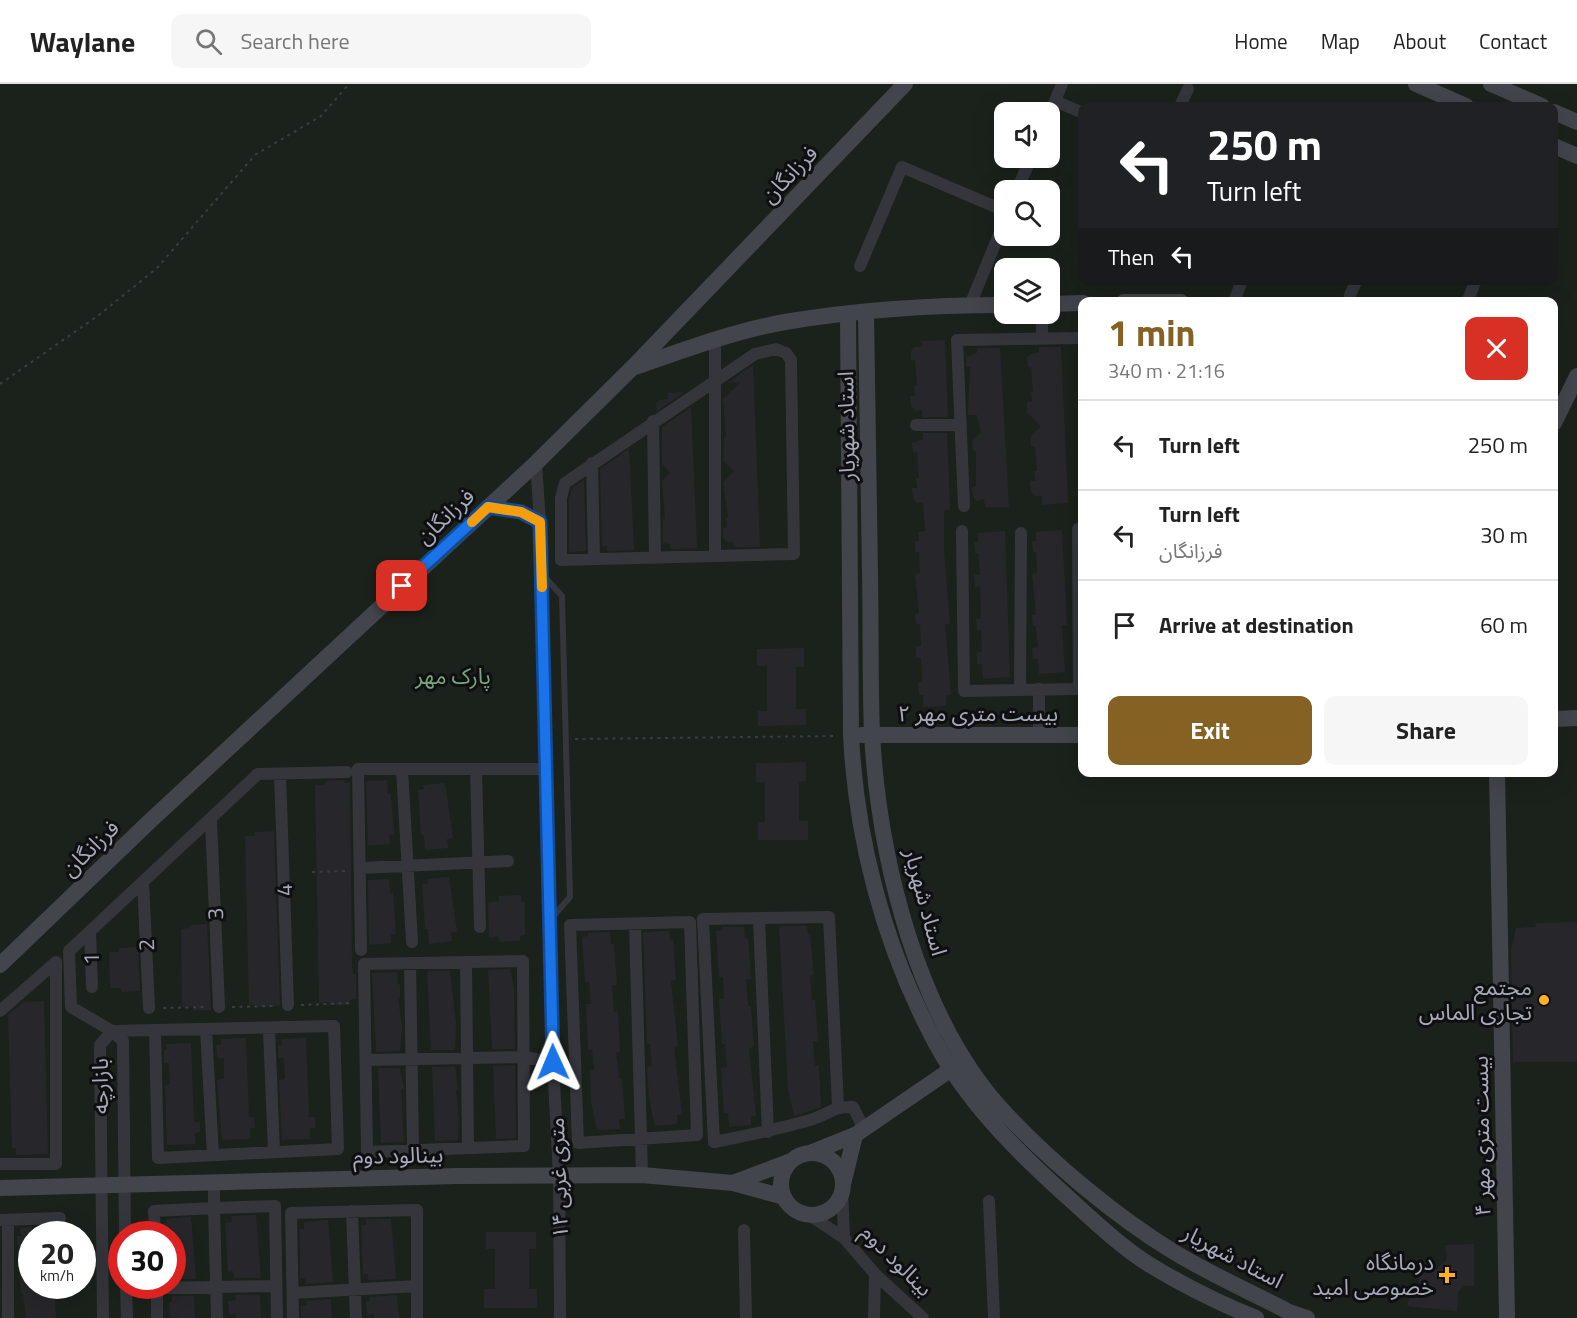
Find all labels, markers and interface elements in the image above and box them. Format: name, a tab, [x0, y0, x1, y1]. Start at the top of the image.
search box	[171, 14, 591, 68]
text: Waylane	[30, 20, 135, 63]
text: Search here	[240, 24, 350, 58]
icon: search	[192, 25, 225, 58]
text: Home	[1234, 25, 1288, 57]
text: Map	[1321, 25, 1360, 57]
text: About	[1393, 25, 1446, 57]
text: Contact	[1479, 25, 1547, 57]
map controls	[994, 102, 1060, 324]
button: sound	[994, 102, 1060, 168]
text: 250 m	[1207, 112, 1322, 176]
icon: left	[1108, 126, 1186, 204]
street label: فرزانگان	[753, 137, 825, 211]
text: Turn left	[1207, 170, 1301, 211]
button: search	[994, 180, 1060, 246]
text: Then	[1108, 240, 1154, 274]
icon: left	[1166, 240, 1199, 273]
button: layers	[994, 258, 1060, 324]
text: 1 min	[1108, 305, 1195, 360]
button: close	[1465, 317, 1528, 380]
text: 340 m · 21:16	[1108, 355, 1225, 386]
street label: استاد شهریار	[828, 371, 864, 482]
text: Turn left	[1159, 428, 1240, 462]
text: 250 m	[1468, 428, 1528, 462]
icon: left	[1108, 429, 1141, 462]
street label: فرزانگان	[408, 480, 482, 552]
text: Turn left	[1159, 497, 1240, 531]
text: 30 m	[1480, 518, 1528, 552]
icon: left	[1108, 519, 1141, 552]
text: فرزانگان	[1159, 535, 1223, 566]
pin	[376, 560, 427, 611]
icon: arrive	[385, 569, 418, 602]
text: Arrive at destination	[1159, 608, 1354, 642]
text: 60 m	[1480, 608, 1528, 642]
icon: arrive	[1108, 609, 1141, 642]
park label: پارک مهر	[414, 659, 491, 693]
street label: بیست متری مهر ۲	[898, 696, 1058, 730]
button: Exit	[1108, 696, 1312, 765]
button: Share	[1324, 696, 1528, 765]
street label: فرزانگان	[53, 812, 127, 884]
street label: استاد شهریار	[895, 844, 957, 959]
street label: 4	[267, 883, 301, 897]
street label: 3	[198, 907, 232, 921]
street label: 2	[129, 938, 163, 952]
street label: 1	[74, 953, 108, 965]
place label: مجتمع تجاری الماس	[1419, 970, 1532, 1029]
marker: مجتمع تجاری الماس	[1537, 993, 1551, 1007]
position arrow	[521, 1030, 585, 1094]
street label: بیست متری مهر ۴	[1463, 1055, 1499, 1217]
street label: بازارچه	[83, 1058, 117, 1114]
street label: ۱۴ متری غربی	[539, 1117, 577, 1239]
street label: بینالود دوم	[352, 1137, 444, 1173]
street label: استاد شهریار	[1176, 1215, 1290, 1297]
street label: بینالود دوم	[853, 1216, 941, 1304]
speed limit sign: 30	[108, 1221, 186, 1299]
text: 20	[40, 1230, 74, 1276]
place label: درمانگاه خصوصی امید	[1312, 1245, 1434, 1304]
text: km/h	[40, 1264, 74, 1287]
marker: درمانگاه خصوصی امید	[1438, 1266, 1456, 1284]

